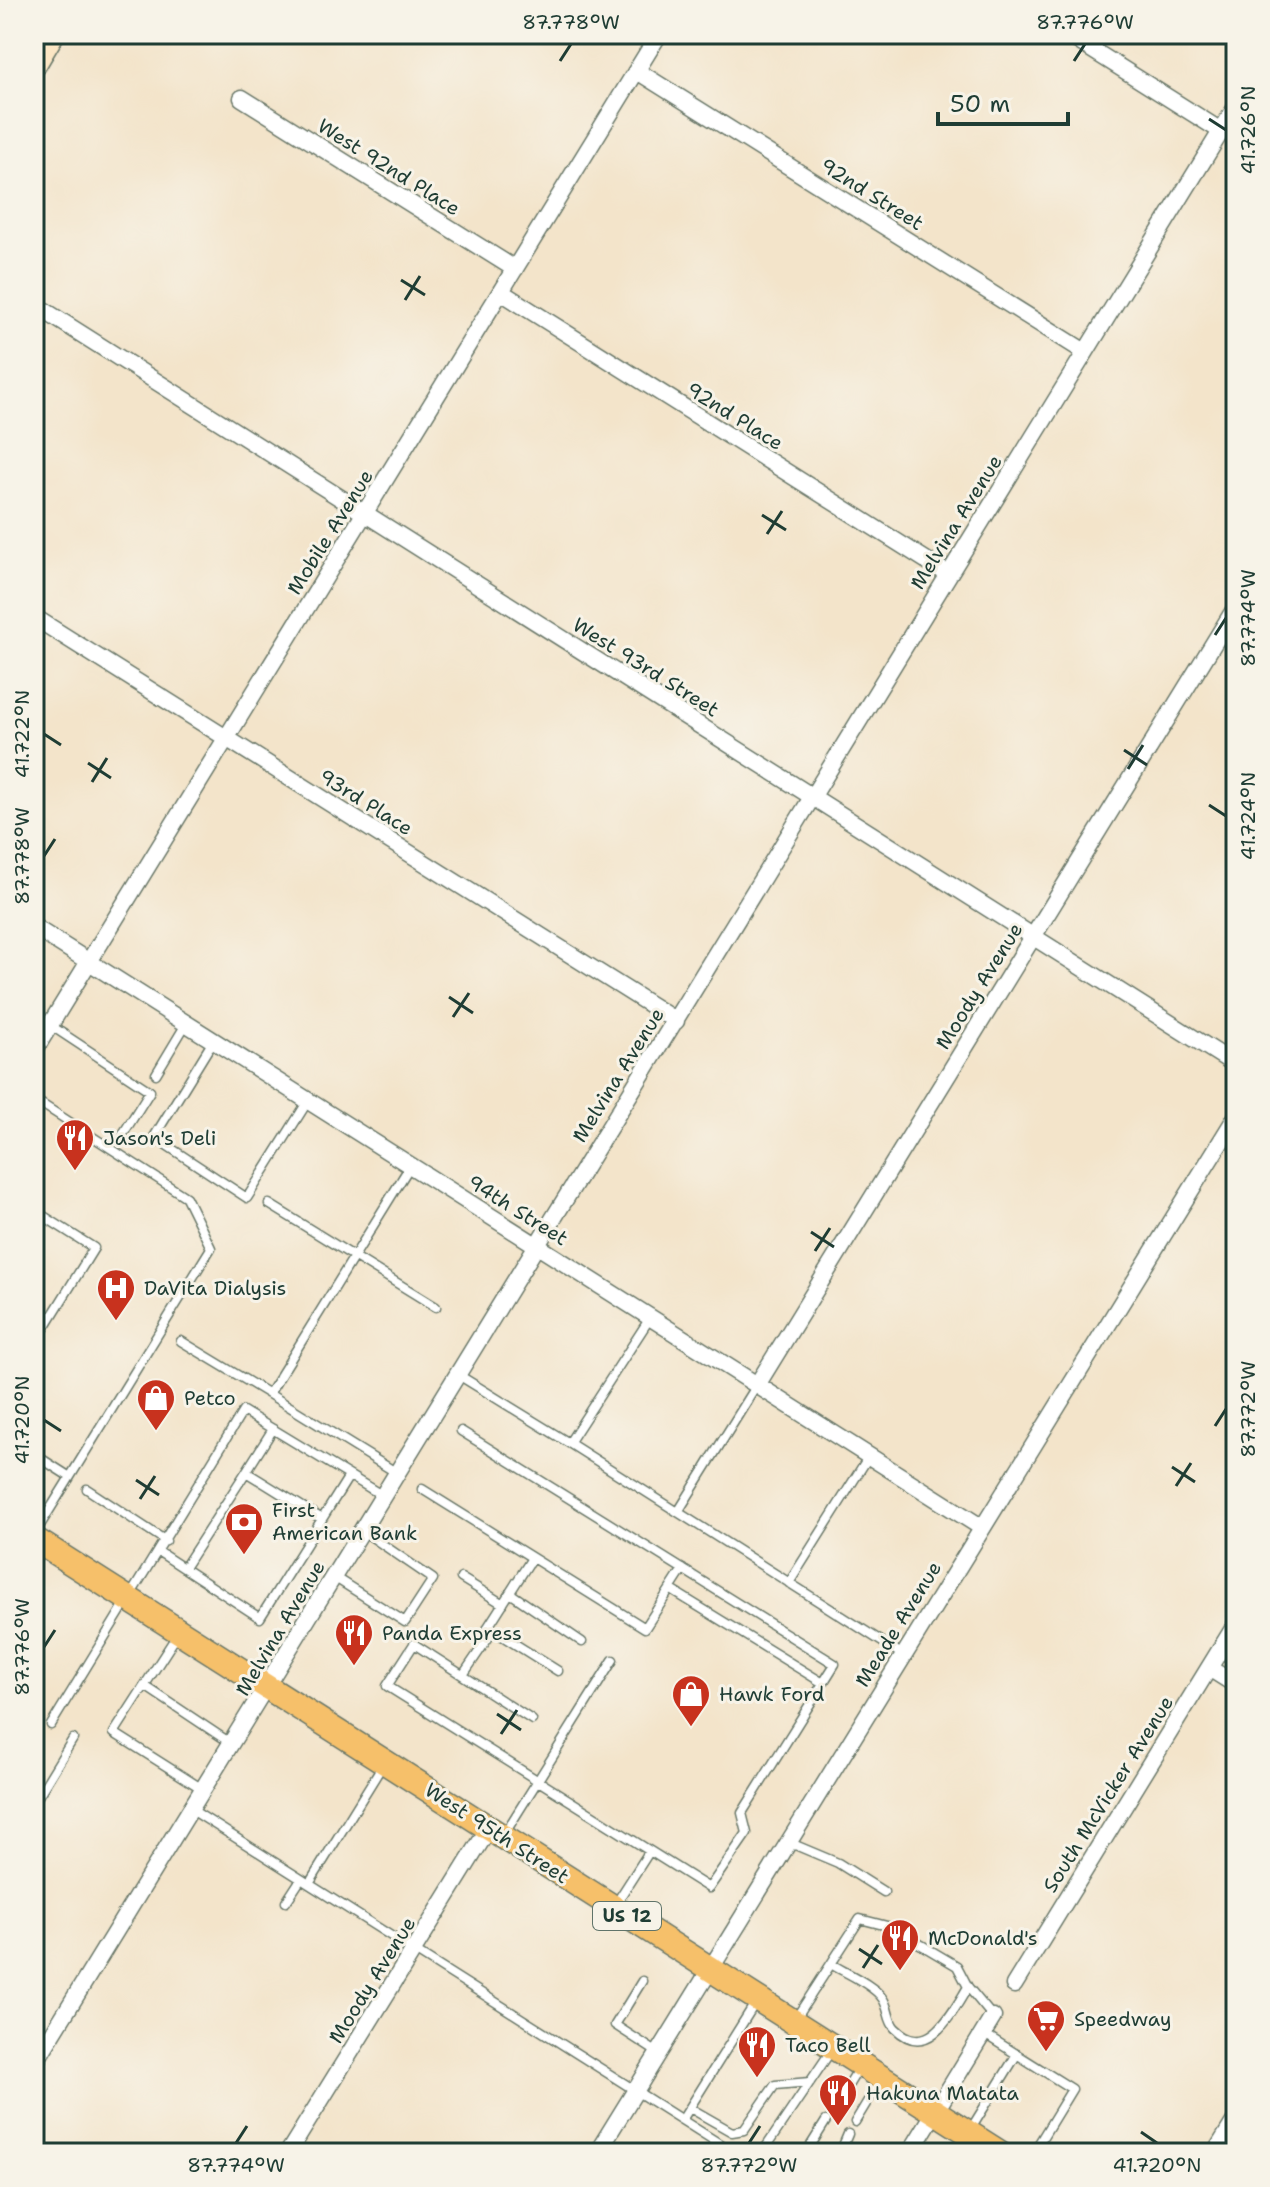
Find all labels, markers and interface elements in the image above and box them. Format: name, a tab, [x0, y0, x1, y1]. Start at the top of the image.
text: 87.778°W	[522, 9, 620, 35]
text: 87.776°W	[1036, 9, 1134, 35]
scale bar	[938, 76, 1068, 126]
text: 41.726°N	[1235, 86, 1261, 174]
text: 50 m	[950, 88, 1010, 120]
street label: West 92nd Place	[313, 113, 465, 221]
street label: 92nd Street	[816, 152, 928, 236]
street label: 92nd Place	[682, 376, 788, 456]
street label: Melvina Avenue	[904, 450, 1008, 594]
street label: Mobile Avenue	[281, 465, 379, 599]
text: 87.774°W	[1235, 569, 1261, 667]
street label: West 93rd Street	[568, 611, 724, 723]
text: 41.722°N	[9, 690, 35, 778]
street label: 93rd Place	[314, 763, 418, 841]
text: 41.724°N	[1235, 772, 1261, 860]
text: 87.778°W	[9, 807, 35, 905]
street label: Moody Avenue	[930, 918, 1028, 1054]
street label: Melvina Avenue	[566, 1003, 670, 1147]
restaurant icon: Jason's Deli	[54, 1117, 96, 1172]
place label: Jason's Deli	[103, 1125, 216, 1151]
street label: 94th Street	[463, 1169, 573, 1251]
hospital icon: DaVita Dialysis	[95, 1267, 137, 1322]
place label: DaVita Dialysis	[144, 1275, 287, 1301]
text: 87.772°W	[1235, 1361, 1261, 1457]
text: 41.720°N	[9, 1375, 35, 1465]
shop icon: Petco	[135, 1377, 177, 1432]
place label: Petco	[184, 1385, 236, 1411]
place label: First American Bank	[272, 1497, 418, 1546]
bank icon: First American Bank	[223, 1501, 265, 1556]
street label: Melvina Avenue	[229, 1555, 331, 1701]
street label: Meade Avenue	[849, 1556, 947, 1692]
text: 87.776°W	[9, 1598, 35, 1696]
restaurant icon: Panda Express	[333, 1612, 375, 1667]
place label: Panda Express	[382, 1620, 522, 1646]
shop icon: Hawk Ford	[670, 1673, 712, 1728]
place label: Hawk Ford	[719, 1681, 825, 1707]
street label: South McVicker Avenue	[1037, 1691, 1179, 1897]
street label: West 95th Street	[420, 1777, 574, 1889]
road number: US 12	[593, 1902, 661, 1930]
street label: Moody Avenue	[323, 1912, 421, 2048]
restaurant icon: McDonald's	[879, 1917, 921, 1972]
place label: McDonald's	[928, 1925, 1038, 1951]
supermarket icon: Speedway	[1025, 1998, 1067, 2053]
place label: Speedway	[1074, 2006, 1171, 2032]
restaurant icon: Taco Bell	[736, 2024, 778, 2079]
place label: Taco Bell	[785, 2032, 871, 2058]
restaurant icon: Hakuna Matata	[817, 2072, 859, 2127]
place label: Hakuna Matata	[866, 2080, 1020, 2106]
text: 87.774°W	[187, 2152, 285, 2178]
text: 87.772°W	[701, 2152, 797, 2178]
text: 41.720°N	[1112, 2152, 1202, 2178]

